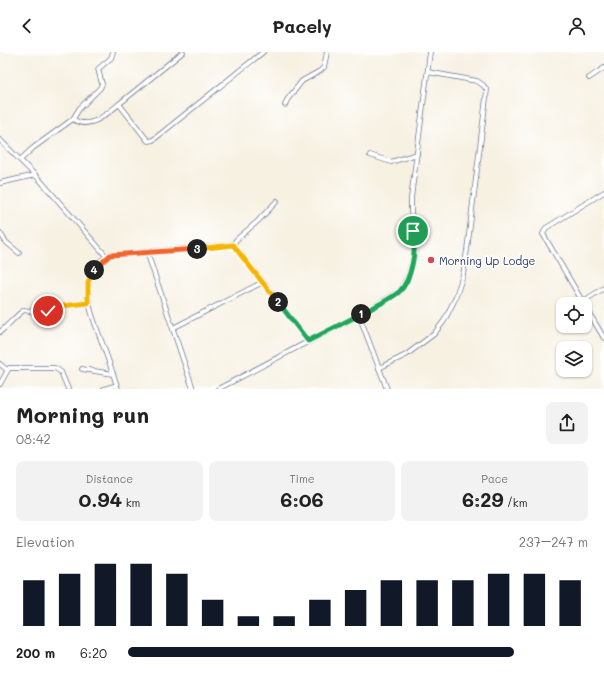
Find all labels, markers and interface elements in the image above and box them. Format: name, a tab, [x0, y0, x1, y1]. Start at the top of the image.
text: Pacely	[272, 14, 332, 38]
icon: back	[16, 15, 38, 37]
icon: person	[566, 15, 588, 37]
pin	[396, 214, 430, 248]
icon: arrive	[402, 220, 424, 242]
pin: 3	[187, 239, 207, 259]
text: 3	[194, 241, 200, 256]
place label: Morning Up Lodge	[439, 253, 536, 268]
marker: Morning Up Lodge	[426, 255, 436, 265]
pin: 4	[84, 260, 104, 280]
text: 4	[91, 262, 97, 277]
pin: 2	[268, 292, 288, 312]
pin	[31, 294, 65, 328]
text: 2	[275, 294, 281, 309]
map controls	[556, 297, 592, 377]
button: locate	[556, 297, 592, 333]
icon: check	[37, 300, 59, 322]
pin: 1	[351, 304, 371, 324]
text: 1	[359, 306, 363, 321]
button: layers	[556, 341, 592, 377]
text: Morning run	[16, 400, 149, 429]
button: share	[546, 402, 588, 444]
text: 08:42	[16, 430, 51, 447]
text: Distance	[86, 471, 133, 486]
text: Time	[289, 471, 315, 486]
text: Pace	[481, 471, 508, 486]
text: 0.94	[78, 486, 122, 512]
text: 6:06	[280, 486, 324, 512]
text: 6:29	[462, 486, 504, 512]
text: km	[122, 495, 140, 510]
text: /km	[504, 495, 527, 510]
text: Elevation	[16, 533, 74, 550]
text: 237–247 m	[519, 533, 588, 550]
text: 200 m	[16, 644, 55, 661]
text: 6:20	[80, 644, 107, 661]

